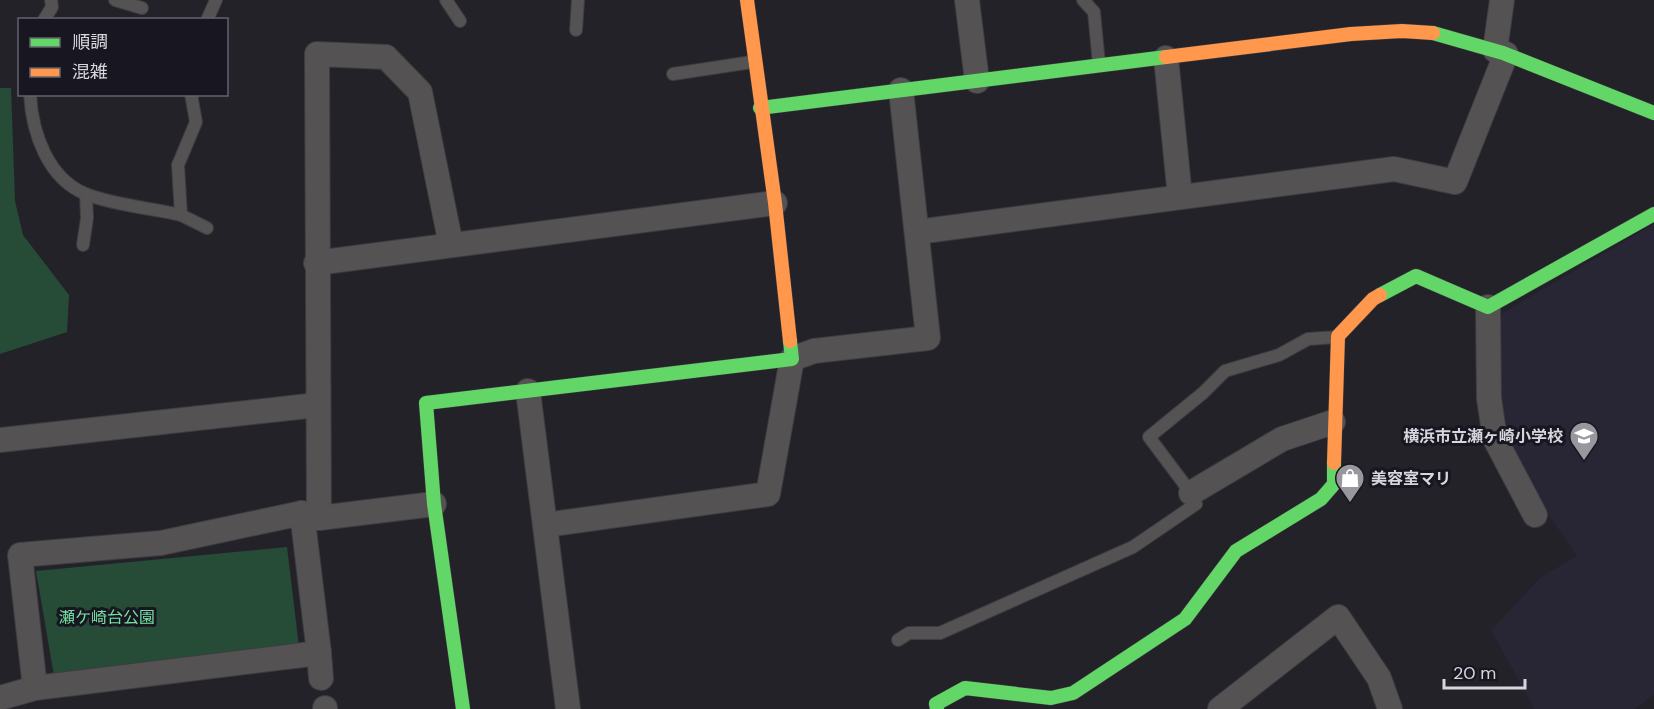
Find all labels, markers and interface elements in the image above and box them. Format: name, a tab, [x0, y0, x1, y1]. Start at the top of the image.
legend	[18, 18, 228, 96]
text: 順調	[72, 30, 108, 54]
text: 混雑	[72, 60, 108, 84]
school or university icon: 横浜市立瀬ヶ崎小学校	[1568, 420, 1600, 462]
place label: 横浜市立瀬ヶ崎小学校	[1403, 426, 1563, 447]
shop icon: 美容室マリ	[1334, 462, 1366, 504]
place label: 美容室マリ	[1371, 468, 1451, 489]
park label: 瀬ケ崎台公園	[59, 607, 155, 628]
scale bar	[1444, 652, 1525, 690]
text: 20 m	[1453, 661, 1496, 685]

